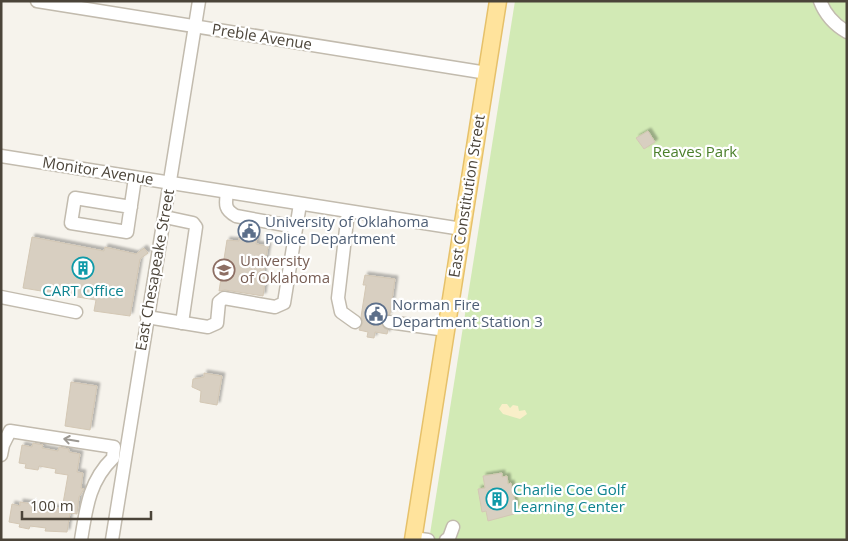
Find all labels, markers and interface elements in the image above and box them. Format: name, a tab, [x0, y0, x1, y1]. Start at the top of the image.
street label: Preble Avenue	[211, 18, 314, 54]
street label: East Constitution Street	[443, 113, 489, 279]
park label: Reaves Park	[653, 141, 737, 161]
street label: Monitor Avenue	[41, 151, 155, 189]
street label: East Chesapeake Street	[130, 188, 178, 352]
place label: University of Oklahoma Police Department	[265, 211, 429, 248]
public building icon: University of Oklahoma Police Department	[237, 219, 261, 243]
place label: University of Oklahoma	[240, 250, 330, 287]
building icon: CART Office	[71, 256, 95, 280]
school or university icon: University of Oklahoma	[212, 258, 236, 282]
place label: CART Office	[42, 280, 124, 300]
place label: Norman Fire Department Station 3	[392, 294, 543, 331]
public building icon: Norman Fire Department Station 3	[364, 302, 388, 326]
one-way arrow	[63, 435, 79, 445]
place label: Charlie Coe Golf Learning Center	[513, 479, 627, 516]
building icon: Charlie Coe Golf Learning Center	[485, 487, 509, 511]
scale bar	[22, 488, 151, 520]
text: 100 m	[30, 495, 74, 515]

